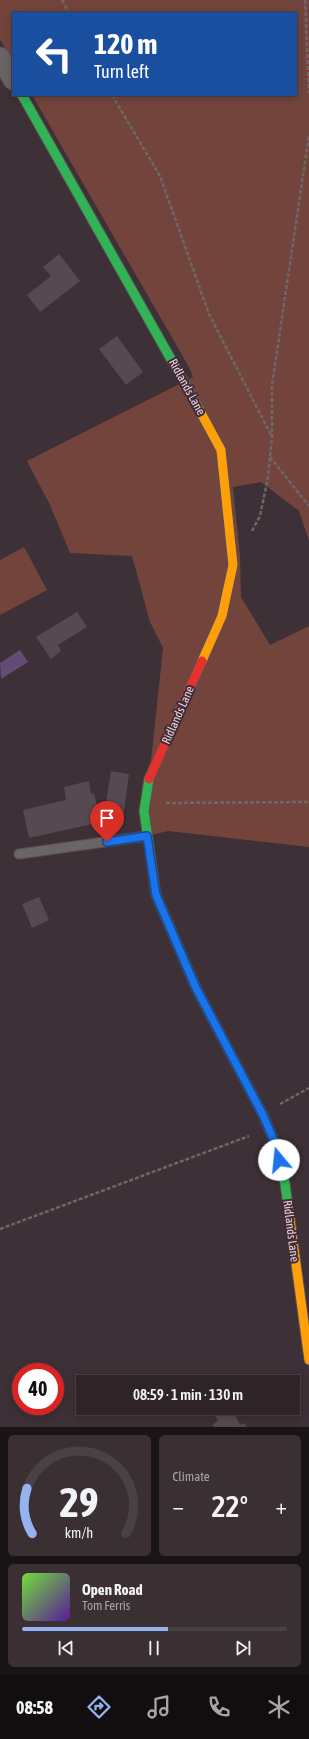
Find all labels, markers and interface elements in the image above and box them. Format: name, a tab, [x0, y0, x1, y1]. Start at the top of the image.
icon: left	[28, 28, 80, 80]
text: 120 m	[94, 28, 157, 60]
text: Turn left	[94, 61, 149, 82]
street label: Ridlands Lane	[166, 356, 208, 418]
street label: Ridlands Lane	[159, 684, 197, 746]
pin	[90, 801, 124, 842]
icon: arrive	[96, 807, 118, 829]
position arrow	[258, 1139, 300, 1181]
street label: Ridlands Lane	[280, 1199, 302, 1263]
speed limit sign: 40	[12, 1363, 64, 1415]
text: 08:59 · 1 min · 130 m	[133, 1386, 243, 1403]
text: Climate	[173, 1469, 210, 1484]
text: 29	[60, 1477, 99, 1525]
text: 22°	[212, 1489, 248, 1523]
text: −	[173, 1493, 184, 1519]
text: +	[276, 1493, 287, 1519]
text: km/h	[65, 1524, 93, 1540]
text: Open Road	[82, 1581, 143, 1598]
text: Tom Ferris	[82, 1598, 130, 1613]
icon: previous	[55, 1637, 77, 1659]
icon: pause	[143, 1637, 165, 1659]
icon: next	[232, 1637, 254, 1659]
icon: directions	[85, 1693, 113, 1721]
icon: music	[145, 1693, 173, 1721]
icon: phone	[205, 1693, 233, 1721]
icon: climate	[265, 1693, 293, 1721]
text: 08:58	[16, 1697, 53, 1718]

